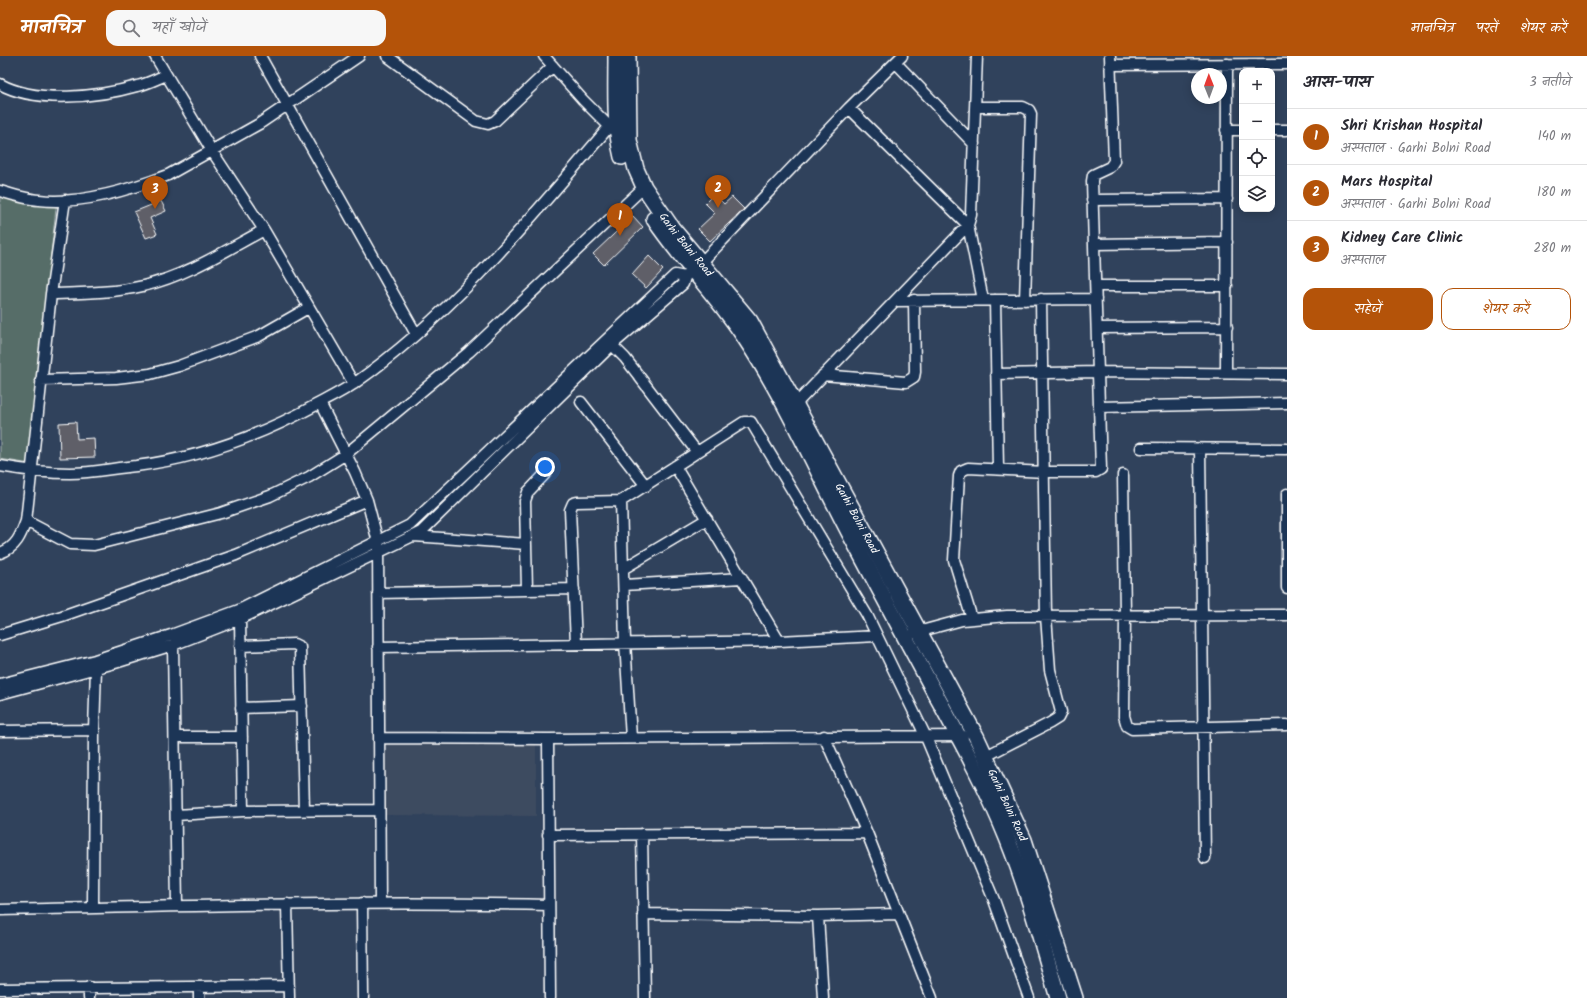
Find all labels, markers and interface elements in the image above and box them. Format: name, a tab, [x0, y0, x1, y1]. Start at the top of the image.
search box	[106, 10, 386, 46]
text: मानचित्र	[20, 13, 82, 43]
text: यहाँ खोजें	[152, 16, 206, 40]
icon: search	[120, 17, 142, 39]
text: मानचित्र	[1411, 17, 1454, 39]
text: परतें	[1476, 17, 1498, 39]
text: शेयर करें	[1520, 17, 1567, 39]
north arrow	[1191, 68, 1227, 104]
map controls	[1239, 68, 1275, 212]
button: +	[1239, 68, 1275, 104]
text: आस-पास	[1303, 69, 1371, 96]
text: 3 नतीजे	[1529, 72, 1571, 93]
button: −	[1239, 104, 1275, 140]
text: Shri Krishan Hospital	[1341, 114, 1482, 138]
text: 1	[1314, 126, 1318, 147]
text: 140 m	[1538, 126, 1571, 147]
text: अस्पताल · Garhi Bolni Road	[1341, 138, 1490, 159]
button: locate	[1239, 140, 1275, 176]
text: Mars Hospital	[1341, 170, 1432, 194]
pin: 2	[705, 175, 731, 208]
pin: 3	[142, 176, 168, 209]
button: layers	[1239, 176, 1275, 212]
text: 2	[1312, 182, 1320, 203]
text: 180 m	[1537, 182, 1571, 203]
text: अस्पताल · Garhi Bolni Road	[1341, 194, 1490, 215]
pin: 1	[607, 203, 633, 236]
street label: Garhi Bolni Road	[654, 209, 718, 281]
text: Kidney Care Clinic	[1341, 226, 1463, 250]
text: 3	[1312, 238, 1320, 259]
text: 280 m	[1534, 238, 1571, 259]
text: अस्पताल	[1341, 250, 1385, 271]
button: सहेजें	[1303, 288, 1433, 330]
button: शेयर करें	[1441, 288, 1571, 330]
your location	[535, 457, 555, 477]
street label: Garhi Bolni Road	[830, 480, 883, 558]
street label: Garhi Bolni Road	[982, 766, 1032, 845]

